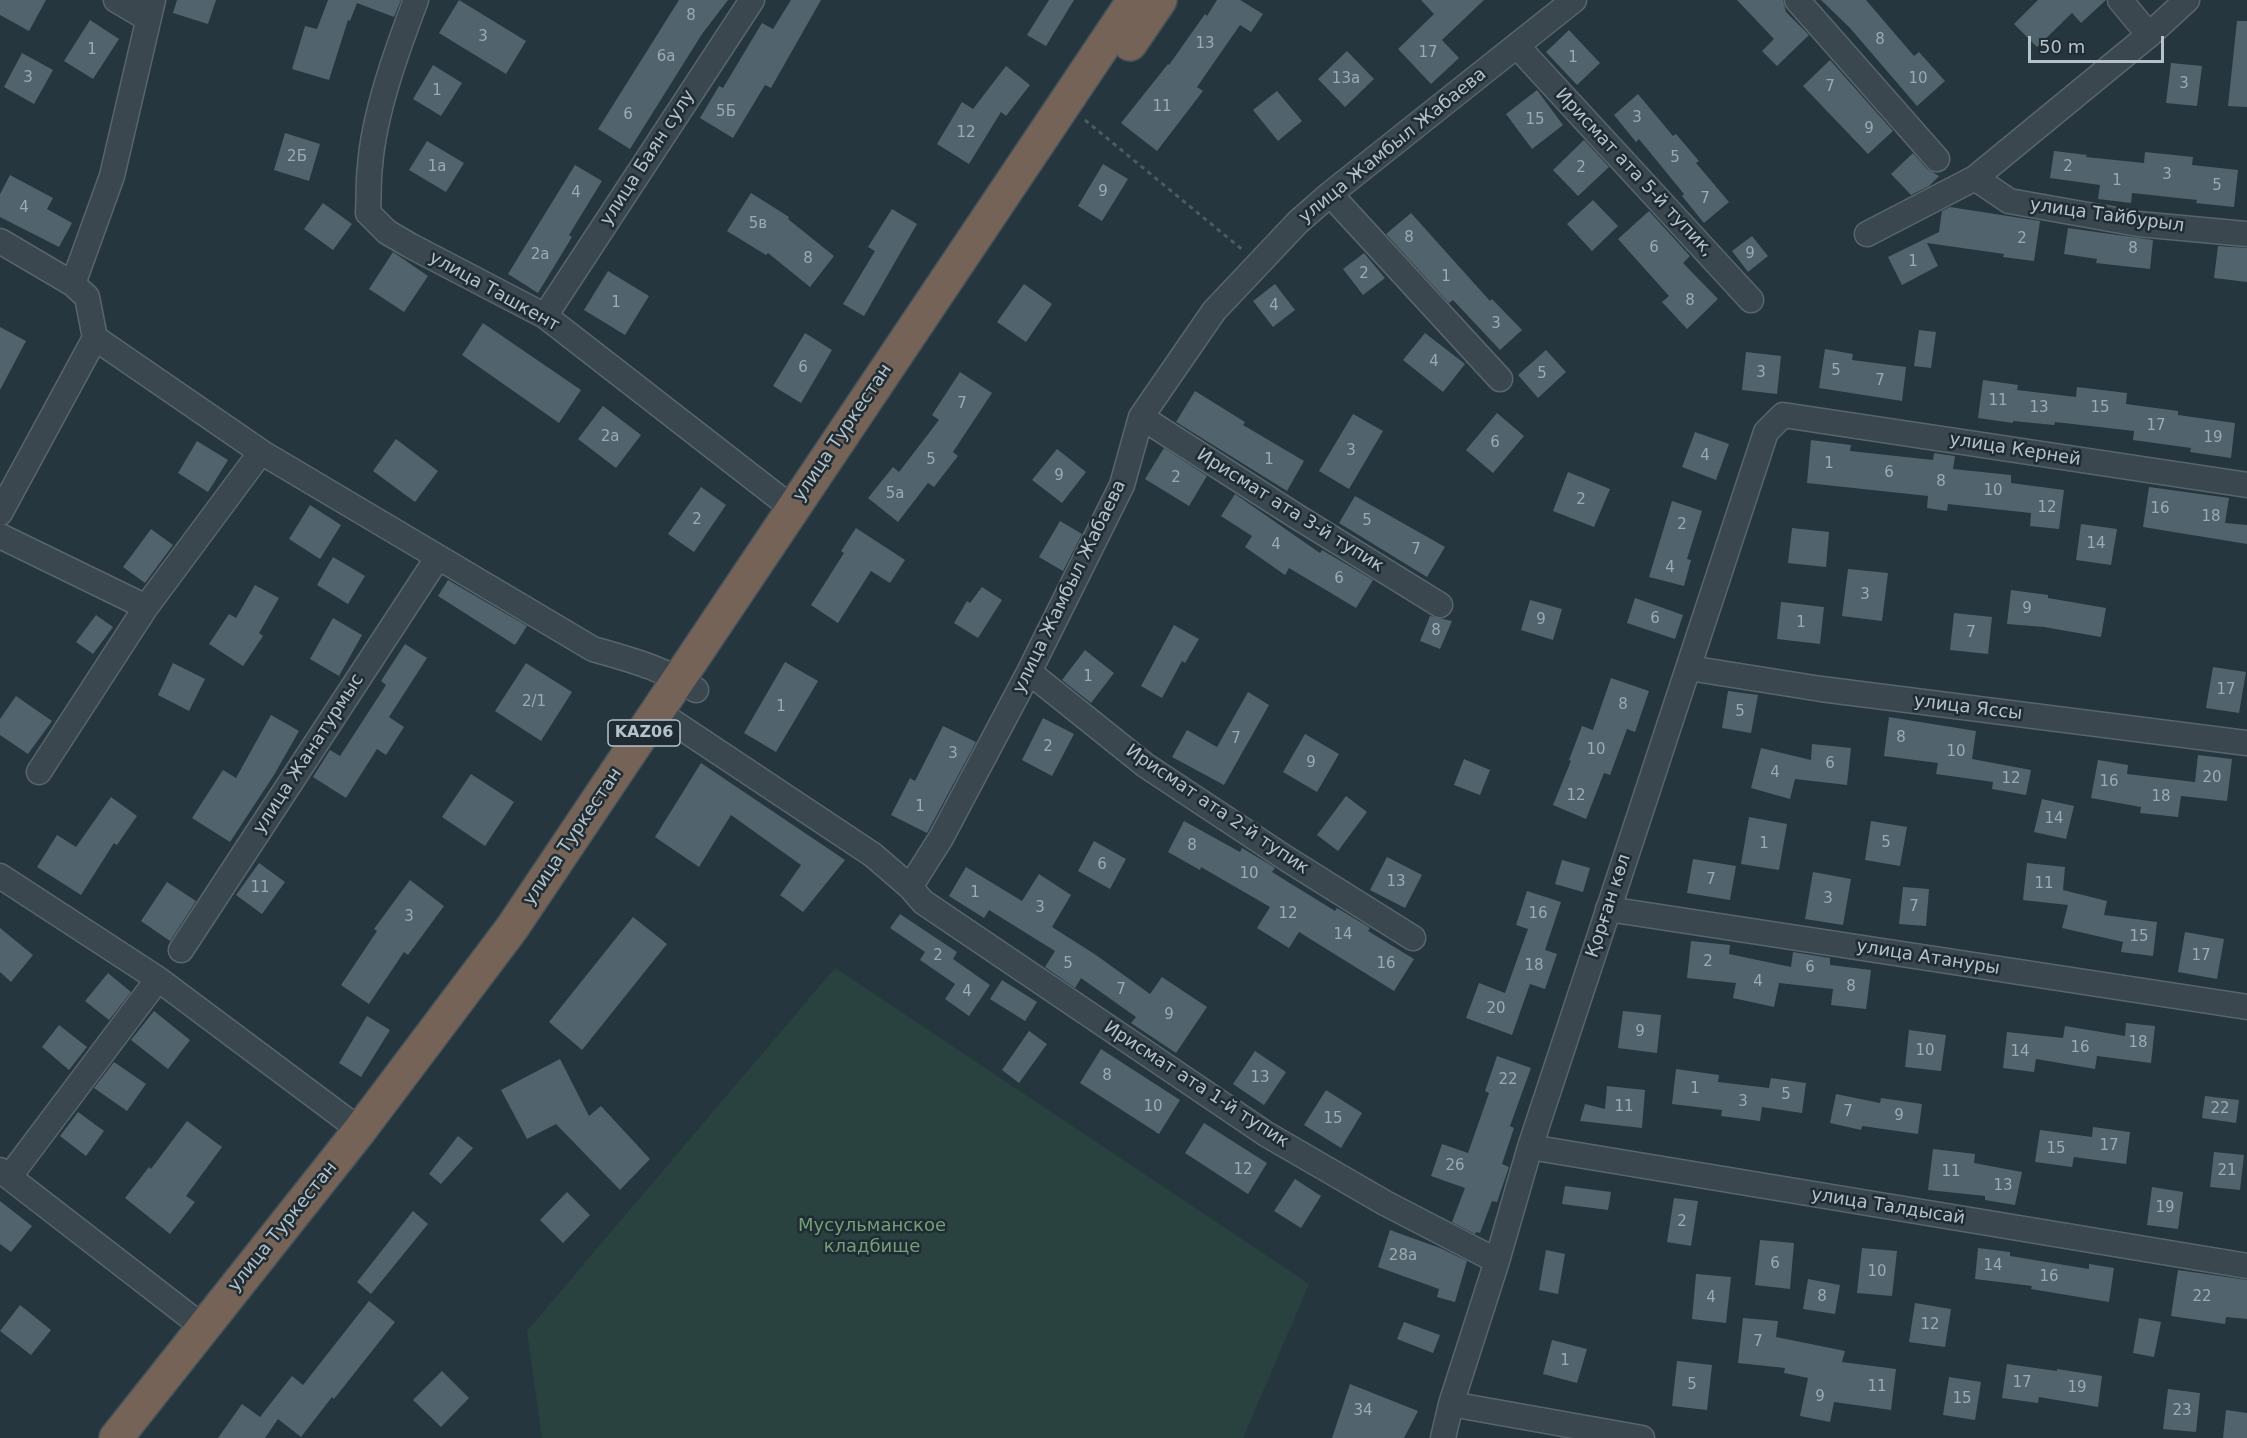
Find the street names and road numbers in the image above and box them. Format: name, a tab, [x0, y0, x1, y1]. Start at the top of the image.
street label: улица Жамбыл Жабаева	[1295, 64, 1491, 228]
street label: Ирисмат ата 5-й тупик,	[1550, 84, 1718, 262]
street label: улица Баян сулу	[596, 86, 700, 230]
street label: улица Тайбурыл	[2029, 194, 2185, 238]
street label: улица Ташкент	[425, 247, 563, 337]
street label: улица Туркестан	[789, 360, 897, 506]
street label: улица Керней	[1948, 429, 2082, 471]
street label: Ирисмат ата 3-й тупик	[1193, 445, 1387, 577]
street label: улица Жамбыл Жабаева	[1009, 477, 1131, 697]
street label: улица Жанатурмыс	[249, 670, 369, 838]
street label: улица Яссы	[1912, 691, 2024, 725]
road number: KАZ06	[608, 720, 680, 746]
street label: Ирисмат ата 2-й тупик	[1121, 741, 1313, 879]
street label: улица Туркестан	[519, 764, 627, 910]
street label: Қорған көл	[1582, 851, 1636, 961]
street label: улица Атануры	[1855, 936, 2001, 980]
street label: Ирисмат ата 1-й тупик	[1099, 1017, 1293, 1153]
street label: улица Туркестан	[224, 1158, 342, 1296]
street label: улица Талдысай	[1809, 1184, 1967, 1230]

